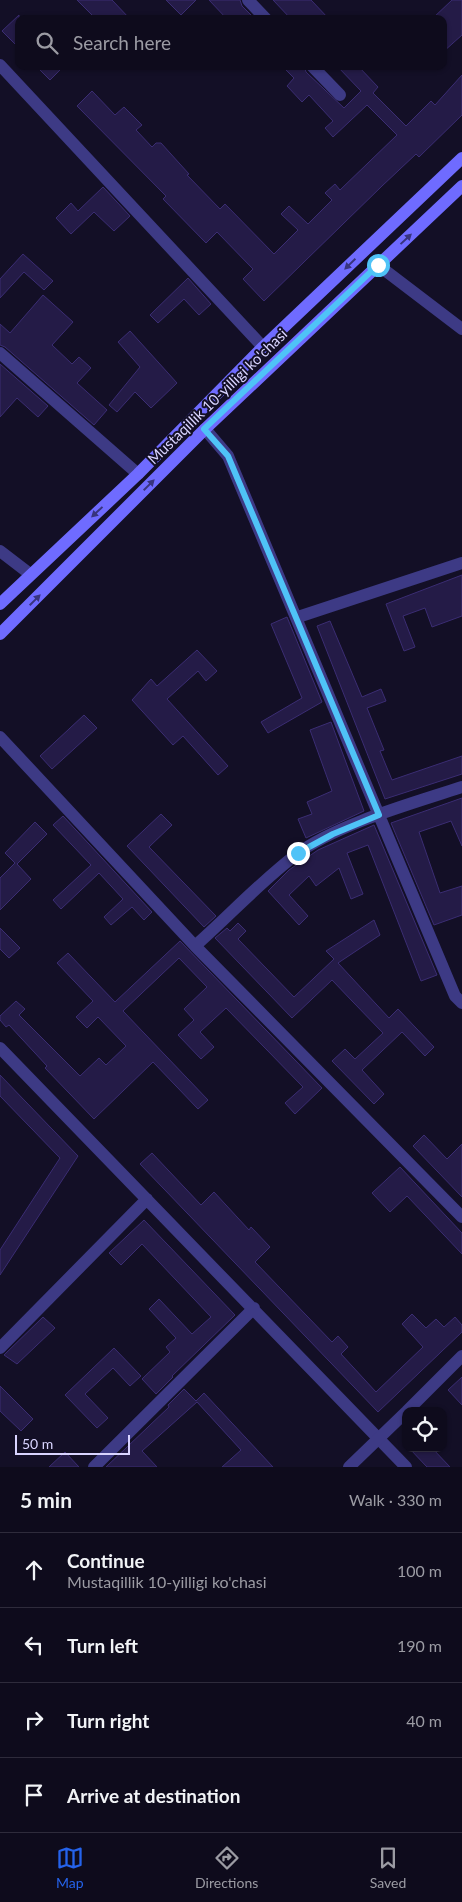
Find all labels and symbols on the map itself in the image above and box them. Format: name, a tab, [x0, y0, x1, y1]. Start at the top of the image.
one-way arrow	[399, 233, 411, 245]
route start	[367, 254, 390, 277]
one-way arrow	[344, 258, 356, 270]
street label: Mustaqillik 10-yilligi ko'chasi	[143, 325, 291, 467]
one-way arrow	[143, 479, 155, 491]
one-way arrow	[91, 506, 103, 518]
one-way arrow	[28, 594, 40, 606]
route end	[287, 842, 310, 865]
scale bar	[15, 1432, 130, 1455]

